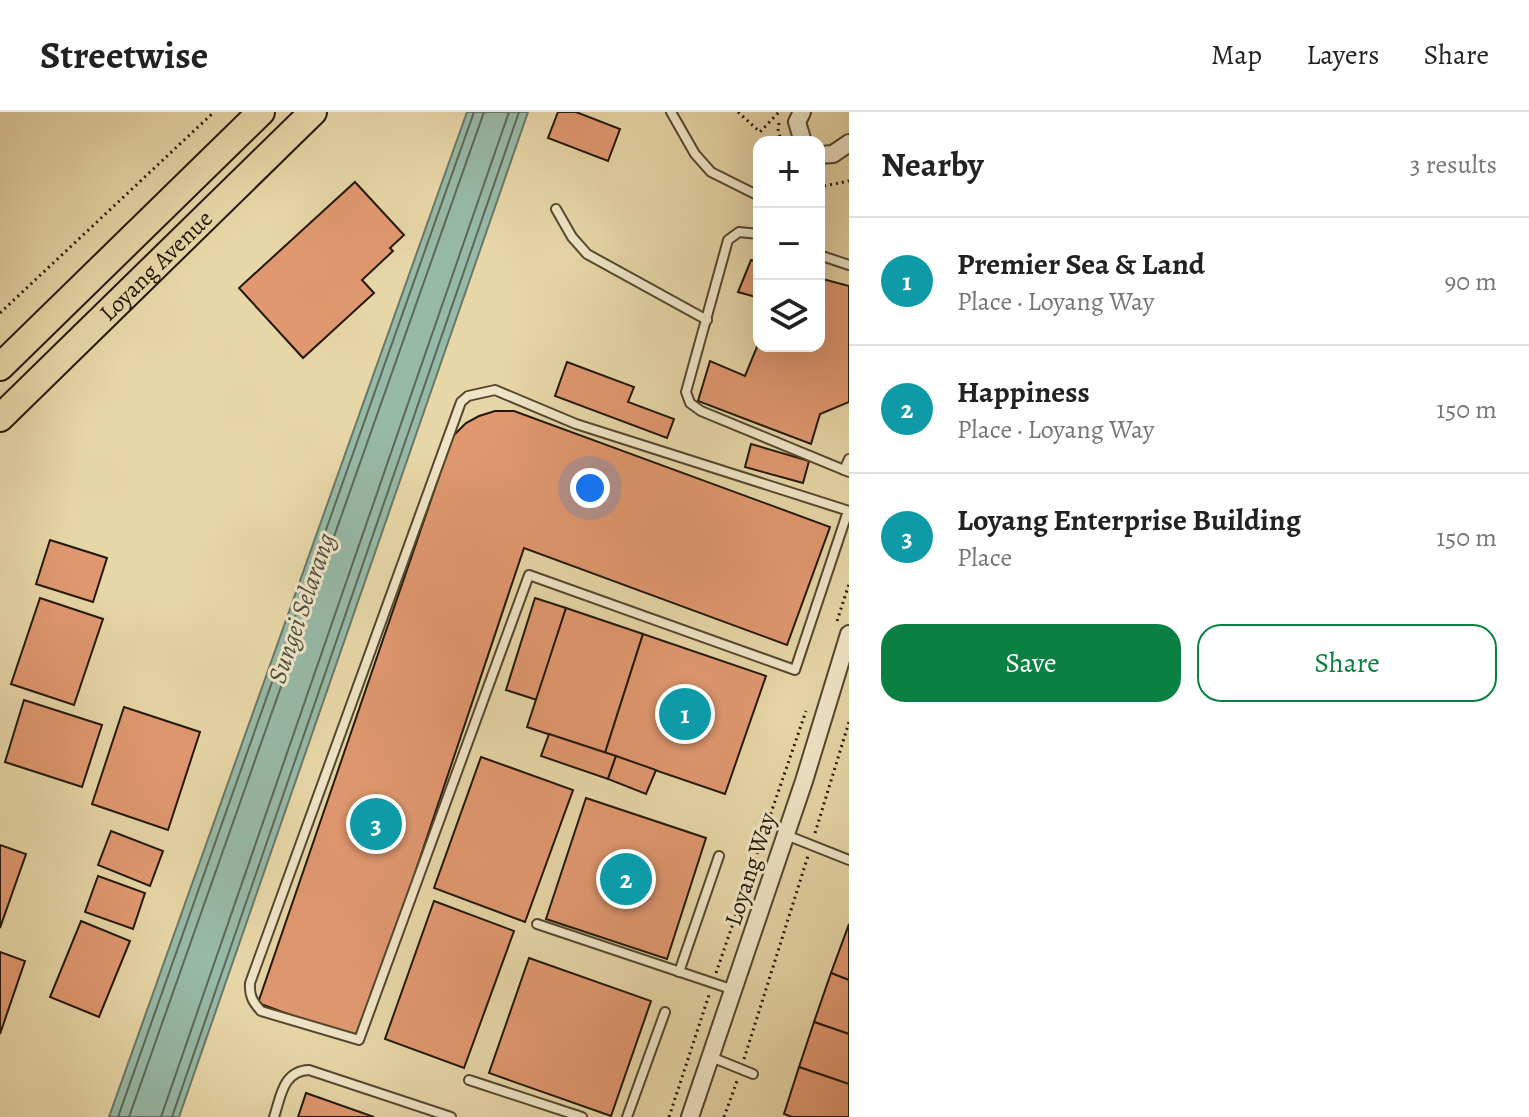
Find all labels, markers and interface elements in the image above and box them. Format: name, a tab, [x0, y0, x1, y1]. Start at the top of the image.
text: Streetwise	[40, 29, 208, 81]
text: Map	[1211, 36, 1262, 74]
text: Layers	[1306, 36, 1379, 74]
text: Share	[1423, 36, 1489, 74]
map controls	[753, 136, 825, 352]
button: +	[753, 136, 825, 208]
text: Nearby	[881, 141, 984, 188]
text: 3 results	[1410, 147, 1497, 182]
street label: Loyang Avenue	[92, 203, 220, 328]
button: −	[753, 208, 825, 280]
text: Premier Sea & Land	[957, 244, 1205, 284]
text: 1	[902, 264, 912, 299]
text: 90 m	[1445, 264, 1497, 299]
button: layers	[753, 280, 825, 352]
text: Place · Loyang Way	[957, 284, 1154, 319]
text: Happiness	[957, 372, 1090, 412]
text: 2	[901, 392, 913, 427]
text: 150 m	[1436, 392, 1497, 427]
text: Place · Loyang Way	[957, 412, 1154, 447]
your location	[570, 468, 610, 508]
text: Loyang Enterprise Building	[957, 500, 1301, 540]
text: 3	[901, 520, 913, 555]
text: 150 m	[1436, 520, 1497, 555]
water label: Sungei Selarang	[259, 528, 344, 688]
text: Place	[957, 540, 1012, 575]
button: Save	[881, 624, 1181, 702]
button: Share	[1197, 624, 1497, 702]
pin: 1	[659, 684, 711, 744]
pin: 3	[350, 794, 402, 854]
street label: Loyang Way	[717, 808, 783, 930]
pin: 2	[600, 849, 652, 909]

